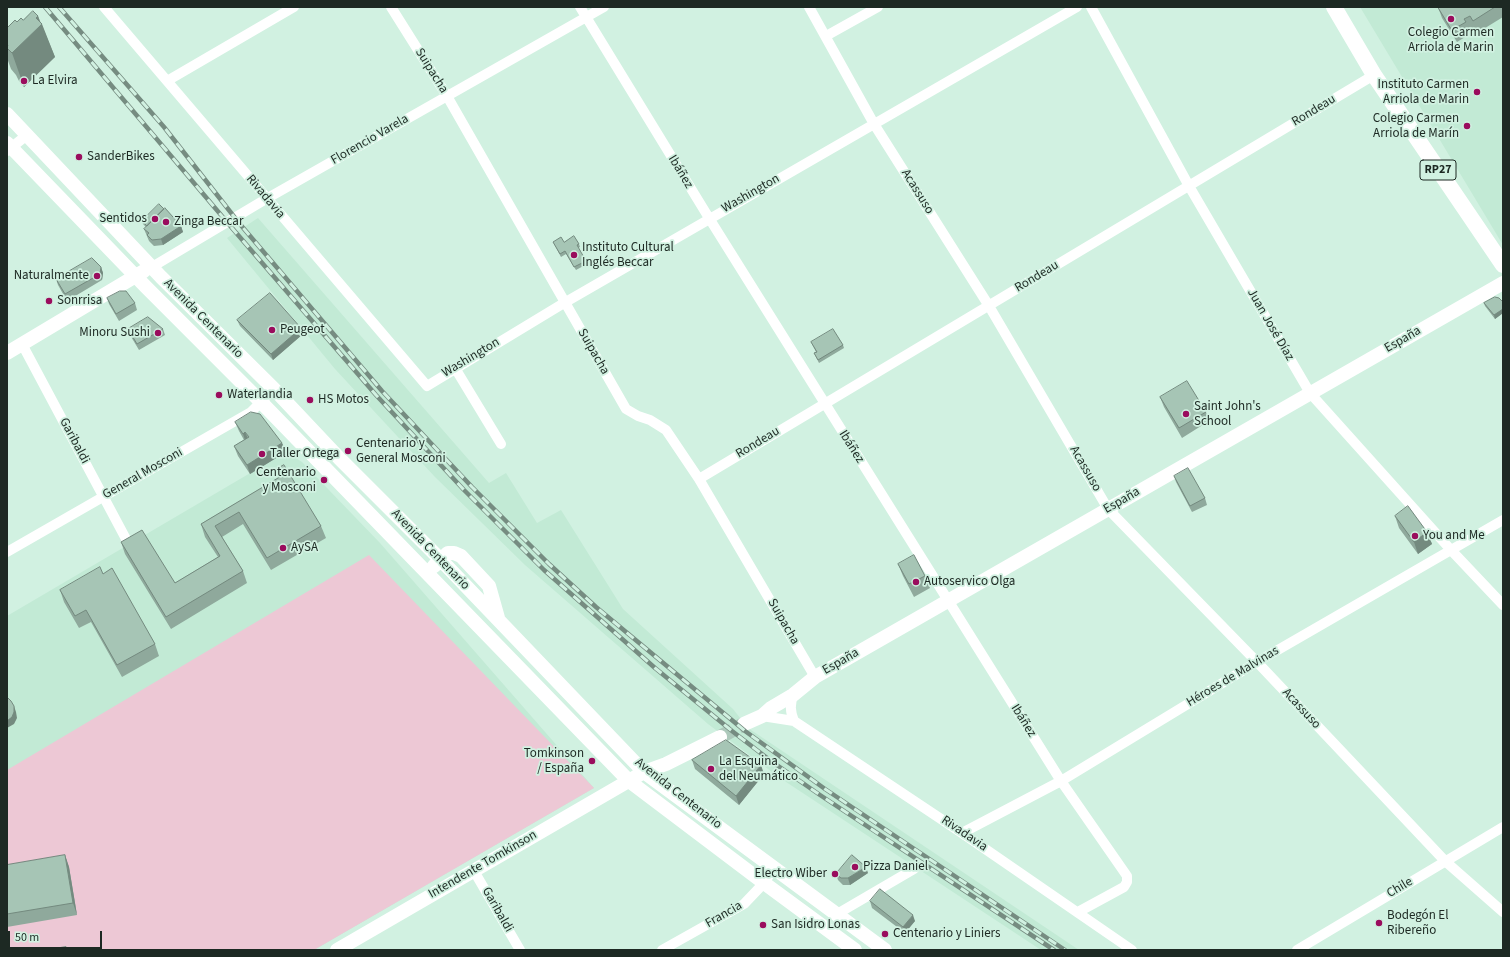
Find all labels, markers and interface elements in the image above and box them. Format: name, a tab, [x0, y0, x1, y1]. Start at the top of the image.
marker: Colegio Carmen Arriola de Marin	[1446, 14, 1456, 24]
place label: Colegio Carmen Arriola de Marin	[1408, 25, 1494, 56]
street label: Suipacha	[411, 46, 451, 96]
place label: La Elvira	[32, 73, 78, 89]
marker: La Elvira	[19, 76, 29, 86]
place label: Instituto Carmen Arriola de Marin	[1378, 77, 1469, 108]
marker: Instituto Carmen Arriola de Marin	[1472, 87, 1482, 97]
street label: Rondeau	[1289, 92, 1339, 130]
street label: Florencio Varela	[328, 111, 412, 169]
place label: Colegio Carmen Arriola de Marín	[1373, 111, 1459, 142]
marker: Colegio Carmen Arriola de Marín	[1462, 121, 1472, 131]
place label: SanderBikes	[87, 149, 155, 165]
marker: SanderBikes	[74, 152, 84, 162]
street label: Ibáñez	[664, 153, 696, 191]
road number: RP27	[1420, 160, 1456, 180]
street label: Acassuso	[897, 167, 937, 217]
street label: Washington	[719, 171, 783, 217]
street label: Rivadavia	[242, 172, 288, 222]
place label: Sentidos	[99, 211, 147, 227]
marker: Sentidos	[150, 214, 160, 224]
place label: Zinga Beccar	[174, 214, 243, 230]
marker: Zinga Beccar	[161, 217, 171, 227]
place label: Instituto Cultural Inglés Beccar	[582, 240, 674, 271]
marker: Instituto Cultural Inglés Beccar	[569, 250, 579, 260]
street label: Rondeau	[1012, 258, 1062, 296]
place label: Naturalmente	[14, 268, 89, 284]
marker: Naturalmente	[92, 271, 102, 281]
street label: Avenida Centenario	[160, 276, 246, 362]
street label: Juan José Díaz	[1243, 286, 1297, 364]
place label: Sonrrisa	[57, 293, 102, 309]
marker: Sonrrisa	[44, 296, 54, 306]
place label: Peugeot	[280, 322, 325, 338]
street label: España	[1382, 323, 1424, 357]
place label: Minoru Sushi	[79, 325, 150, 341]
marker: Peugeot	[267, 325, 277, 335]
street label: Suipacha	[574, 326, 612, 378]
marker: Minoru Sushi	[153, 328, 163, 338]
street label: Washington	[439, 335, 503, 381]
place label: Waterlandia	[227, 387, 292, 403]
marker: Waterlandia	[214, 390, 224, 400]
place label: HS Motos	[318, 392, 369, 408]
marker: HS Motos	[305, 395, 315, 405]
place label: Saint John's School	[1194, 399, 1261, 430]
marker: Saint John's School	[1181, 409, 1191, 419]
street label: Garibaldi	[55, 415, 93, 467]
street label: Rondeau	[733, 424, 783, 462]
street label: Ibáñez	[835, 428, 867, 466]
place label: Centenario y General Mosconi	[356, 436, 446, 467]
street label: Acassuso	[1066, 444, 1104, 494]
street label: General Mosconi	[100, 445, 186, 503]
place label: Taller Ortega	[270, 446, 339, 462]
marker: Centenario y General Mosconi	[343, 446, 353, 456]
marker: Taller Ortega	[257, 449, 267, 459]
place label: Centenario y Mosconi	[256, 465, 316, 496]
marker: Centenario y Mosconi	[319, 475, 329, 485]
street label: España	[1101, 484, 1143, 518]
street label: Avenida Centenario	[388, 506, 472, 594]
place label: You and Me	[1423, 528, 1485, 544]
marker: You and Me	[1410, 531, 1420, 541]
place label: AySA	[291, 540, 318, 556]
marker: AySA	[278, 543, 288, 553]
place label: Autoservico Olga	[924, 574, 1015, 590]
marker: Autoservico Olga	[911, 577, 921, 587]
street label: Suipacha	[764, 596, 802, 648]
street label: Héroes de Malvinas	[1184, 643, 1282, 711]
street label: España	[820, 645, 862, 679]
street label: Acassuso	[1278, 685, 1324, 733]
street label: Ibáñez	[1007, 702, 1039, 740]
place label: Tomkinson / España	[524, 746, 584, 777]
place label: La Esquina del Neumático	[719, 754, 798, 785]
street label: Avenida Centenario	[631, 755, 725, 833]
marker: Tomkinson / España	[587, 756, 597, 766]
marker: La Esquina del Neumático	[706, 764, 716, 774]
street label: Rivadavia	[938, 813, 990, 855]
street label: Intendente Tomkinson	[426, 828, 540, 902]
place label: Pizza Daniel	[863, 859, 928, 875]
marker: Pizza Daniel	[850, 862, 860, 872]
place label: Electro Wiber	[755, 866, 827, 882]
marker: Electro Wiber	[830, 869, 840, 879]
street label: Chile	[1384, 874, 1416, 902]
street label: Garibaldi	[478, 885, 516, 935]
street label: Francia	[703, 898, 745, 932]
place label: Bodegón El Ribereño	[1387, 908, 1449, 939]
place label: San Isidro Lonas	[771, 917, 860, 933]
marker: Bodegón El Ribereño	[1374, 918, 1384, 928]
marker: San Isidro Lonas	[758, 920, 768, 930]
scale bar	[10, 923, 104, 949]
place label: Centenario y Liniers	[893, 926, 1001, 942]
text: 50 m	[15, 929, 39, 946]
marker: Centenario y Liniers	[880, 929, 890, 939]

